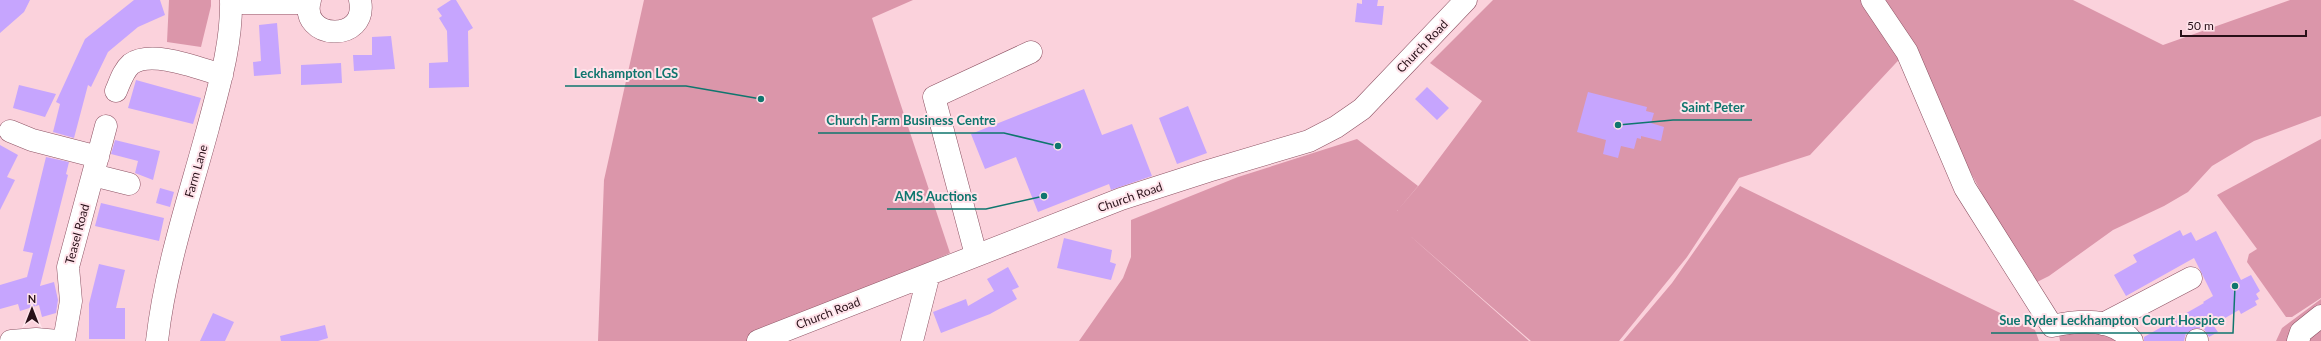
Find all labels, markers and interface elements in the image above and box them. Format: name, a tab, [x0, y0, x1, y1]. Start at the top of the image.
scale bar	[2181, 12, 2306, 38]
street label: Church Road	[1393, 16, 1451, 76]
text: 50 m	[2187, 18, 2214, 33]
callout: Leckhampton LGS	[565, 61, 686, 86]
text: Leckhampton LGS	[574, 65, 678, 81]
callout: Saint Peter	[1673, 95, 1752, 120]
text: Saint Peter	[1681, 99, 1745, 115]
callout: Church Farm Business Centre	[818, 108, 1004, 133]
text: Church Farm Business Centre	[826, 112, 996, 128]
street label: Farm Lane	[181, 143, 211, 199]
street label: Church Road	[1096, 179, 1164, 215]
callout: AMS Auctions	[887, 184, 986, 209]
text: AMS Auctions	[894, 188, 978, 204]
street label: Teasel Road	[62, 202, 92, 266]
north arrow	[12, 289, 52, 329]
text: N	[28, 292, 36, 305]
street label: Church Road	[794, 294, 862, 332]
callout: Sue Ryder Leckhampton Court Hospice	[1991, 308, 2233, 333]
text: Sue Ryder Leckhampton Court Hospice	[1999, 312, 2225, 328]

